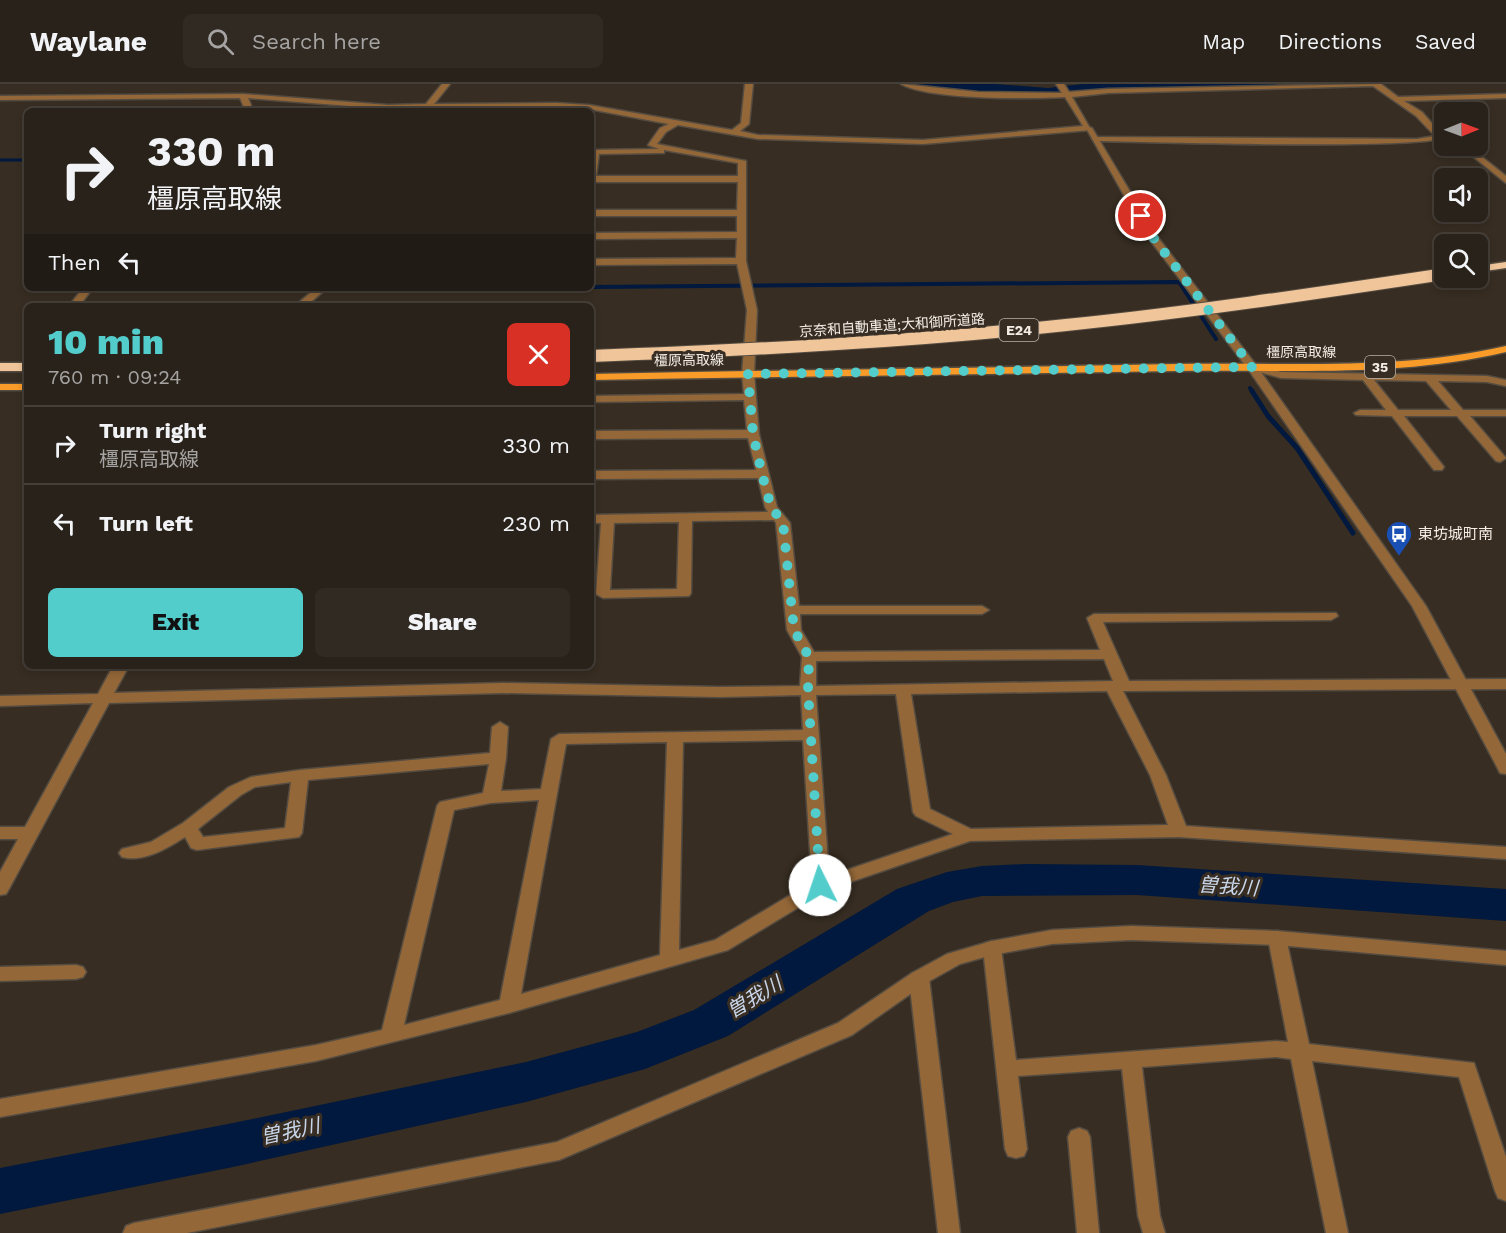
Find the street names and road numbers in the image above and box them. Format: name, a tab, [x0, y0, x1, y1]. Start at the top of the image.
street label: 京奈和自動車道;大和御所道路	[799, 311, 985, 339]
road number: E24	[1000, 319, 1038, 341]
street label: 橿原高取線	[1266, 344, 1336, 360]
street label: 橿原高取線	[654, 351, 724, 369]
road number: 35	[1365, 356, 1395, 378]

